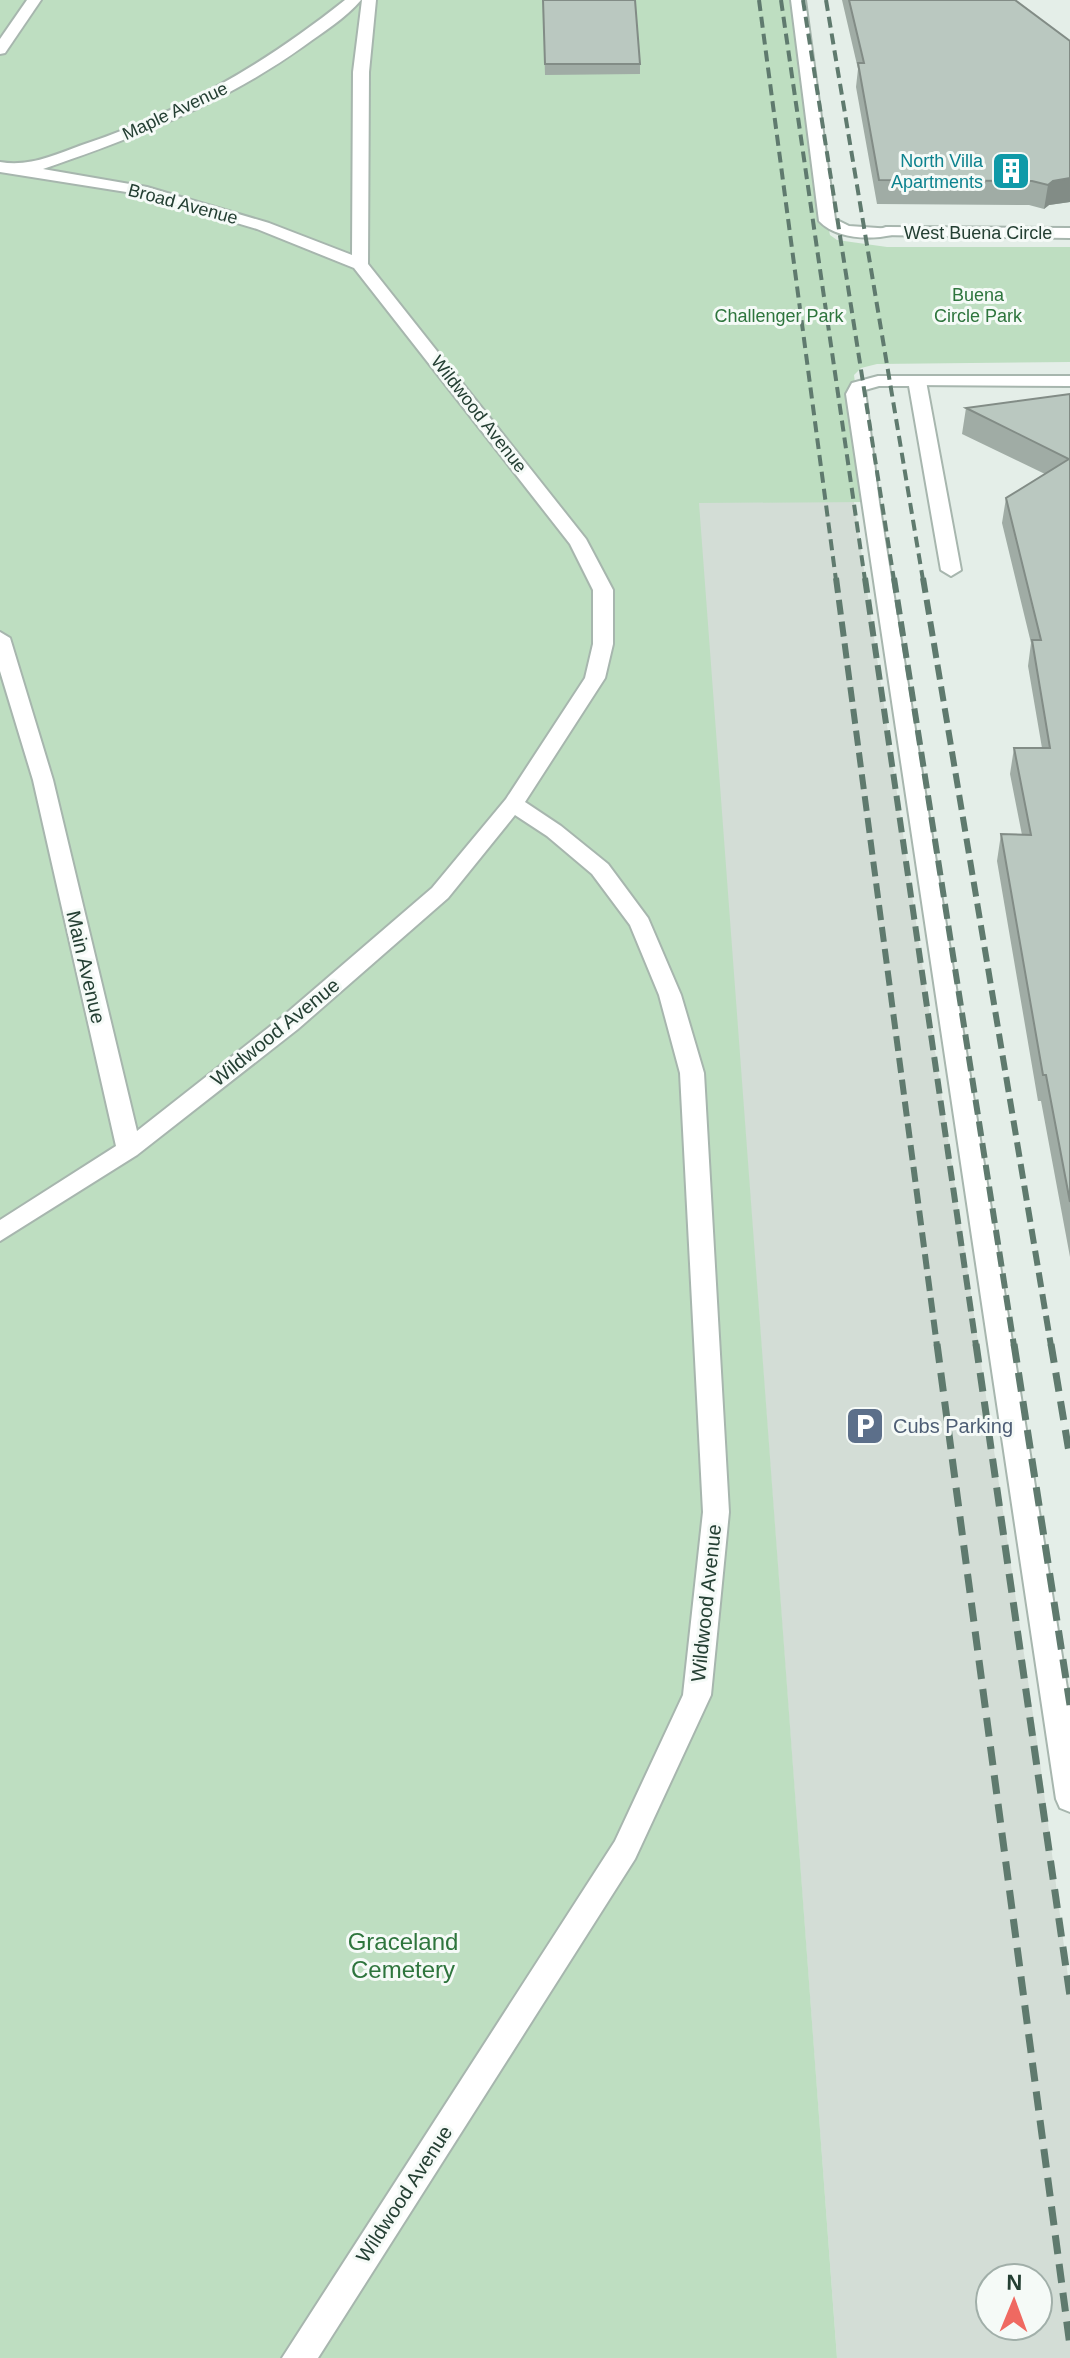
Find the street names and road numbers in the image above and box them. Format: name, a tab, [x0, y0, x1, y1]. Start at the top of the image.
street label: Maple Avenue	[119, 78, 231, 144]
street label: Broad Avenue	[126, 180, 240, 228]
street label: West Buena Circle	[904, 223, 1052, 243]
street label: Wildwood Avenue	[427, 352, 531, 476]
street label: Main Avenue	[62, 908, 110, 1026]
street label: Wildwood Avenue	[206, 974, 344, 1090]
street label: Wildwood Avenue	[687, 1523, 725, 1683]
street label: Wildwood Avenue	[352, 2121, 456, 2267]

